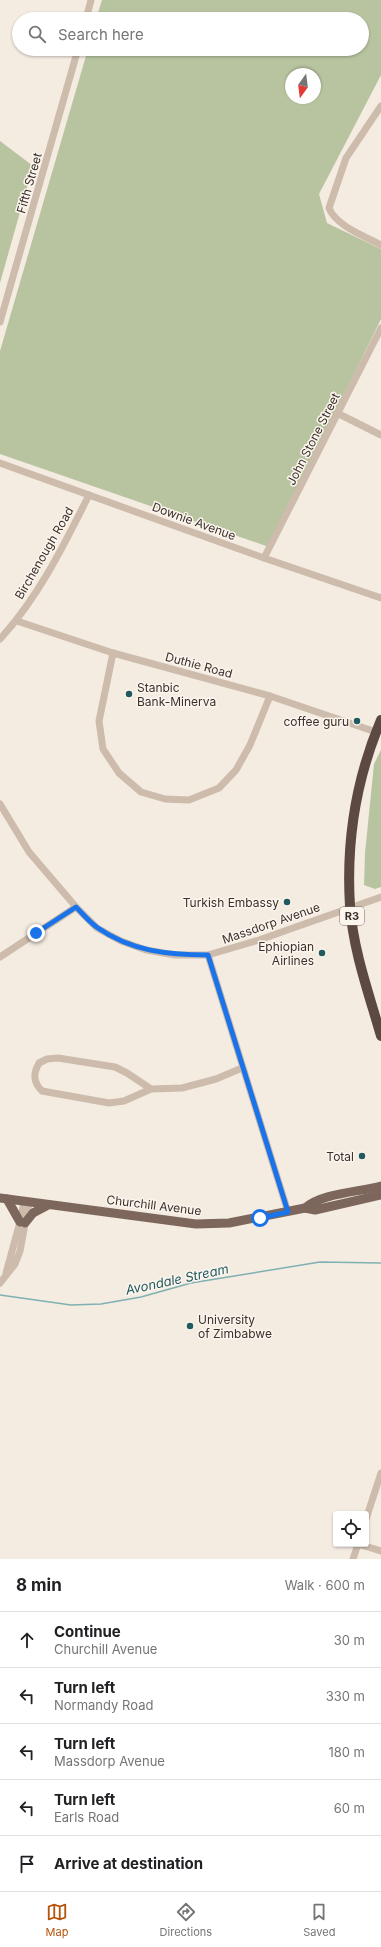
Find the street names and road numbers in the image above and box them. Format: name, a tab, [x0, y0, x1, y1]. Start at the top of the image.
street label: Fifth Street	[13, 151, 45, 215]
street label: John Stone Street	[283, 390, 343, 488]
street label: Downie Avenue	[150, 499, 238, 543]
street label: Birchenough Road	[11, 504, 77, 602]
street label: Duthie Road	[164, 649, 234, 681]
street label: Massdorp Avenue	[220, 899, 322, 947]
road number: R3	[340, 907, 364, 925]
street label: Churchill Avenue	[106, 1192, 202, 1218]

